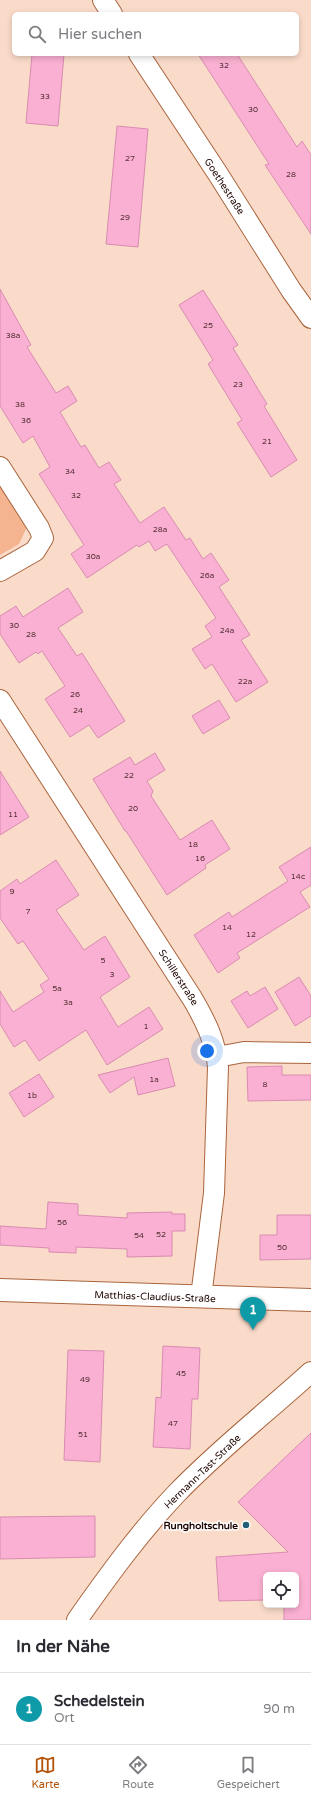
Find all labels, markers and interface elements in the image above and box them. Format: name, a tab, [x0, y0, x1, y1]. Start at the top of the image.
search box	[12, 12, 299, 56]
icon: search	[26, 23, 48, 45]
text: Hier suchen	[58, 25, 142, 43]
house number: 32	[219, 61, 229, 70]
house number: 33	[40, 92, 50, 101]
house number: 30	[248, 105, 258, 114]
house number: 27	[125, 154, 135, 163]
street label: Goethestraße	[202, 156, 247, 217]
house number: 28	[286, 170, 296, 179]
house number: 29	[120, 213, 130, 222]
house number: 25	[203, 321, 213, 330]
house number: 38a	[6, 331, 20, 340]
house number: 23	[233, 380, 243, 389]
house number: 38	[15, 400, 25, 409]
house number: 36	[21, 416, 31, 425]
house number: 21	[262, 437, 272, 446]
house number: 34	[65, 467, 75, 476]
house number: 32	[71, 491, 81, 500]
house number: 28a	[153, 525, 167, 534]
house number: 30a	[86, 552, 100, 561]
house number: 26a	[200, 571, 214, 580]
house number: 30	[9, 621, 19, 630]
house number: 24a	[220, 626, 234, 635]
house number: 28	[26, 630, 36, 639]
house number: 22a	[238, 677, 252, 686]
house number: 26	[70, 690, 80, 699]
house number: 24	[73, 706, 83, 715]
house number: 22	[124, 771, 134, 780]
house number: 20	[128, 804, 138, 813]
house number: 11	[8, 810, 18, 819]
house number: 18	[188, 840, 198, 849]
house number: 16	[195, 854, 205, 863]
house number: 14c	[291, 872, 305, 881]
house number: 9	[9, 887, 15, 896]
house number: 7	[25, 907, 31, 916]
house number: 14	[222, 923, 232, 932]
house number: 12	[246, 930, 256, 939]
street label: Schillerstraße	[156, 947, 201, 1008]
house number: 5	[100, 956, 106, 965]
house number: 3	[109, 970, 115, 979]
house number: 5a	[52, 984, 62, 993]
house number: 3a	[63, 998, 73, 1007]
house number: 1	[143, 1022, 149, 1031]
your location	[197, 1041, 217, 1061]
house number: 1a	[149, 1075, 159, 1084]
house number: 8	[262, 1080, 268, 1089]
house number: 1b	[27, 1091, 37, 1100]
house number: 56	[57, 1218, 67, 1227]
house number: 52	[156, 1230, 166, 1239]
house number: 54	[134, 1231, 144, 1240]
house number: 50	[277, 1243, 287, 1252]
street label: Matthias-Claudius-Straße	[94, 1289, 216, 1305]
pin: 1	[240, 1297, 266, 1330]
house number: 45	[176, 1369, 186, 1378]
house number: 49	[80, 1375, 90, 1384]
house number: 47	[168, 1419, 178, 1428]
house number: 51	[78, 1430, 88, 1439]
street label: Hermann-Tast-Straße	[162, 1432, 244, 1511]
place label: Rungholtschule	[163, 1520, 238, 1532]
marker: Rungholtschule	[241, 1520, 251, 1530]
map controls	[263, 1572, 299, 1608]
button: locate	[263, 1572, 299, 1608]
text: In der Nähe	[16, 1636, 110, 1657]
text: Schedelstein	[54, 1692, 145, 1710]
text: 1	[25, 1701, 33, 1717]
text: 90 m	[263, 1701, 295, 1717]
text: Ort	[54, 1710, 74, 1726]
tab: Karte	[31, 1754, 60, 1791]
tab: Route	[122, 1754, 154, 1791]
tab: Gespeichert	[217, 1754, 280, 1791]

